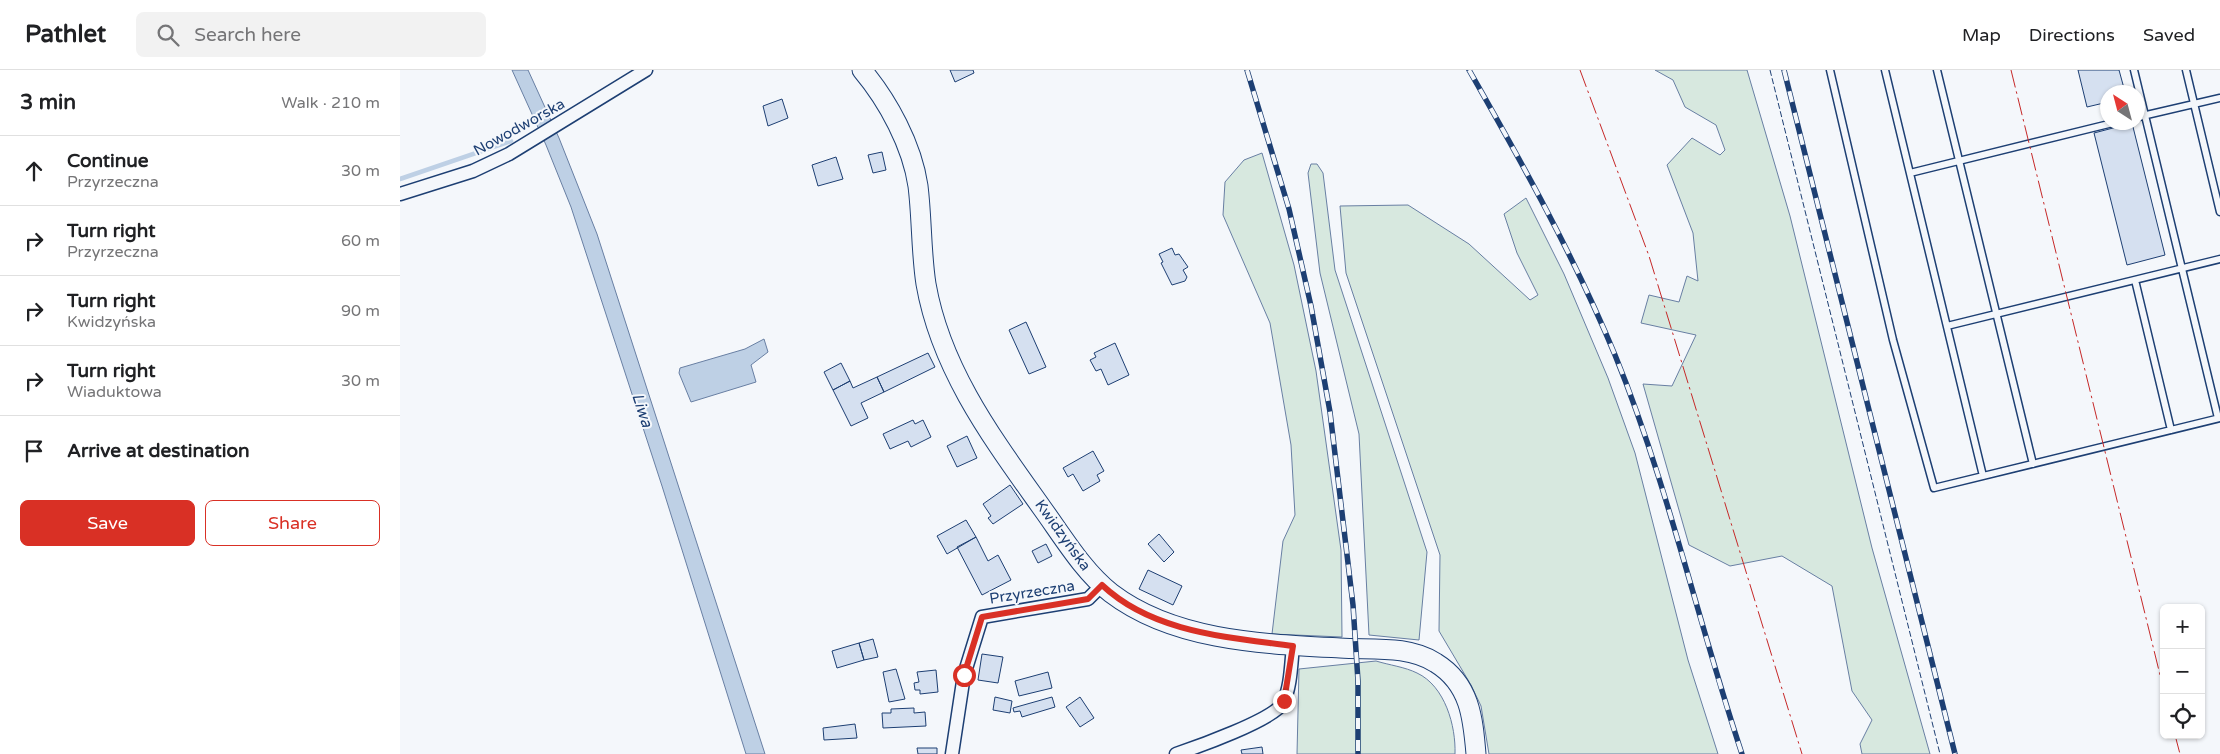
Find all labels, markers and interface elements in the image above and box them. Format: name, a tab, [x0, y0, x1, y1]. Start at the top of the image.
search box	[136, 12, 486, 57]
text: Pathlet	[25, 20, 106, 49]
icon: search	[154, 21, 182, 49]
text: Search here	[194, 24, 301, 46]
text: Map	[1962, 24, 2001, 46]
text: Directions	[2029, 24, 2115, 46]
text: Saved	[2143, 24, 2195, 46]
north arrow	[2100, 85, 2145, 130]
text: 3 min	[20, 90, 76, 115]
text: Walk · 210 m	[281, 93, 380, 113]
street label: Nowodworska	[470, 95, 568, 159]
text: Continue	[67, 150, 149, 172]
icon: ahead	[20, 157, 48, 185]
text: 30 m	[341, 161, 380, 181]
text: Przyrzeczna	[67, 172, 159, 192]
text: Turn right	[67, 220, 155, 242]
icon: right	[20, 227, 48, 255]
text: 60 m	[341, 231, 380, 251]
text: Przyrzeczna	[67, 242, 159, 262]
text: Turn right	[67, 290, 155, 312]
icon: right	[20, 297, 48, 325]
text: 90 m	[341, 301, 380, 321]
text: Kwidzyńska	[67, 312, 156, 332]
text: Turn right	[67, 360, 155, 382]
icon: right	[20, 367, 48, 395]
text: 30 m	[341, 371, 380, 391]
text: Wiaduktowa	[67, 382, 162, 402]
water label: Liwa	[627, 391, 657, 431]
icon: arrive	[20, 437, 48, 465]
text: Arrive at destination	[67, 440, 250, 462]
street label: Kwidzyńska	[1031, 496, 1095, 574]
button: Save	[20, 500, 195, 546]
button: Share	[205, 500, 380, 546]
street label: Przyrzeczna	[988, 576, 1076, 608]
map controls	[2160, 604, 2205, 739]
button: +	[2160, 604, 2205, 649]
button: −	[2160, 649, 2205, 694]
route start	[953, 664, 976, 687]
route end	[1273, 690, 1296, 713]
button: locate	[2160, 694, 2205, 739]

